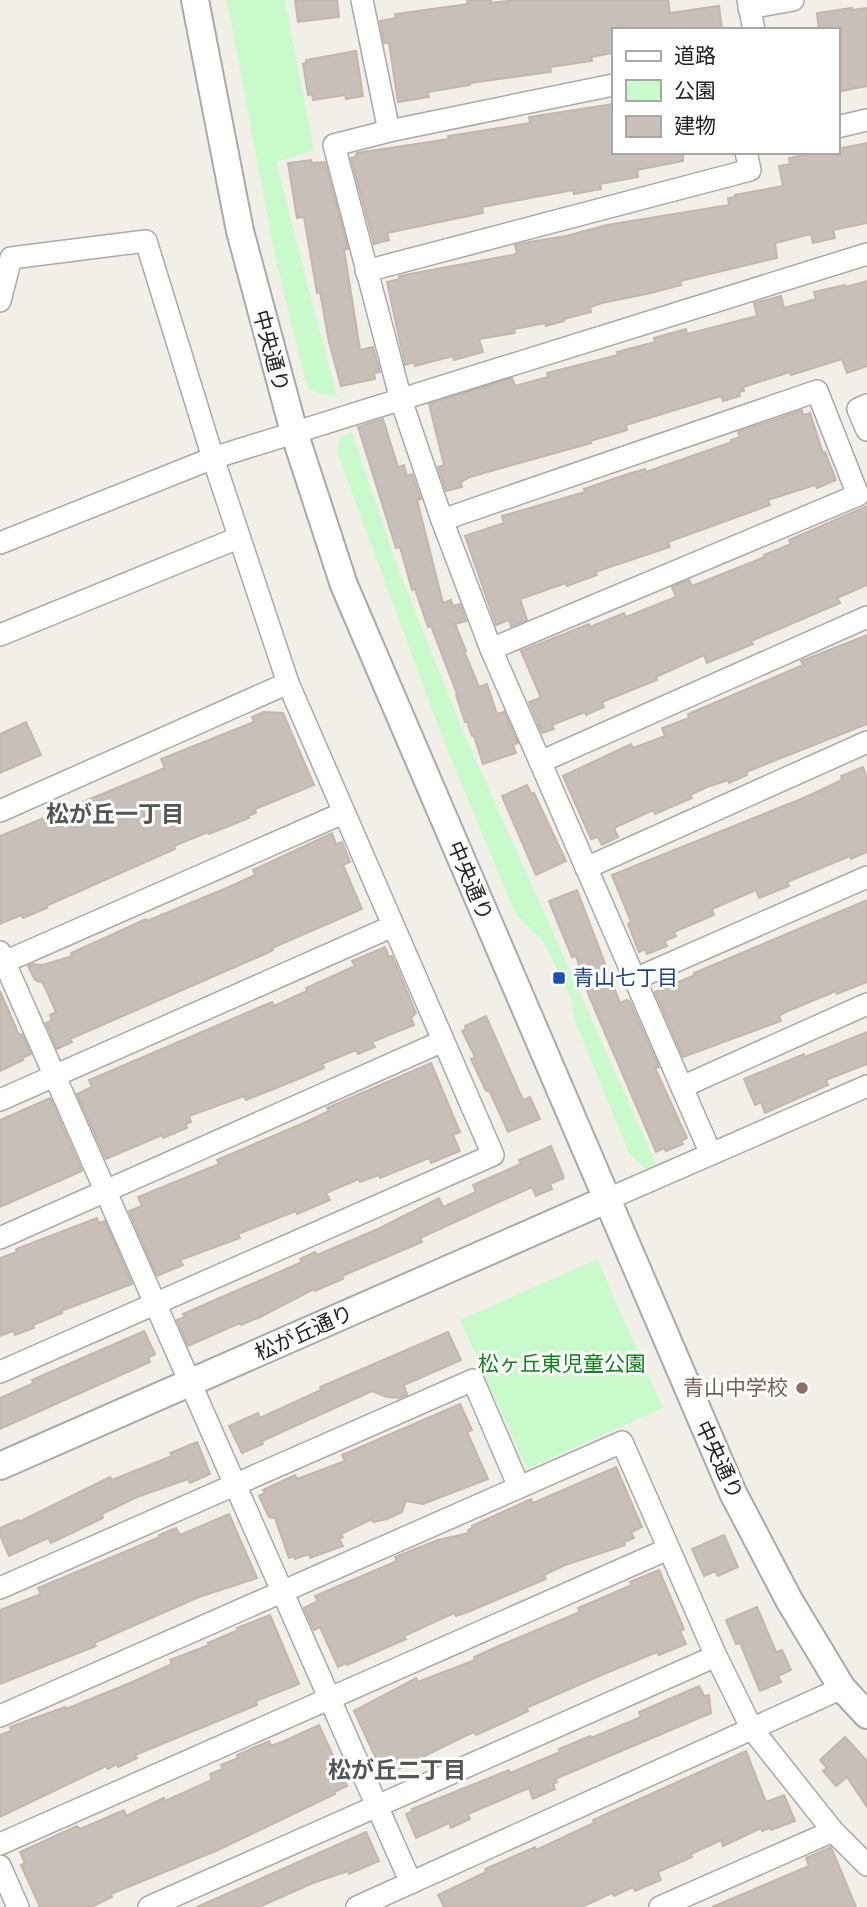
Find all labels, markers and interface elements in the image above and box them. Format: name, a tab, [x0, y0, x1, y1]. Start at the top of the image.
legend	[612, 28, 839, 154]
text: 道路	[674, 42, 716, 70]
text: 公園	[674, 77, 716, 105]
text: 建物	[674, 112, 716, 140]
street label: 中央通り	[247, 307, 295, 395]
district label: 松が丘一丁目	[46, 799, 184, 829]
street label: 中央通り	[441, 837, 499, 925]
place label: 青山七丁目	[573, 964, 678, 992]
marker: 青山七丁目	[551, 970, 567, 986]
street label: 松が丘通り	[250, 1299, 358, 1367]
park label: 松ヶ丘東児童公園	[478, 1350, 646, 1378]
place label: 青山中学校	[683, 1374, 788, 1402]
marker: 青山中学校	[794, 1380, 810, 1396]
street label: 中央通り	[689, 1416, 749, 1504]
district label: 松が丘二丁目	[328, 1755, 466, 1785]

